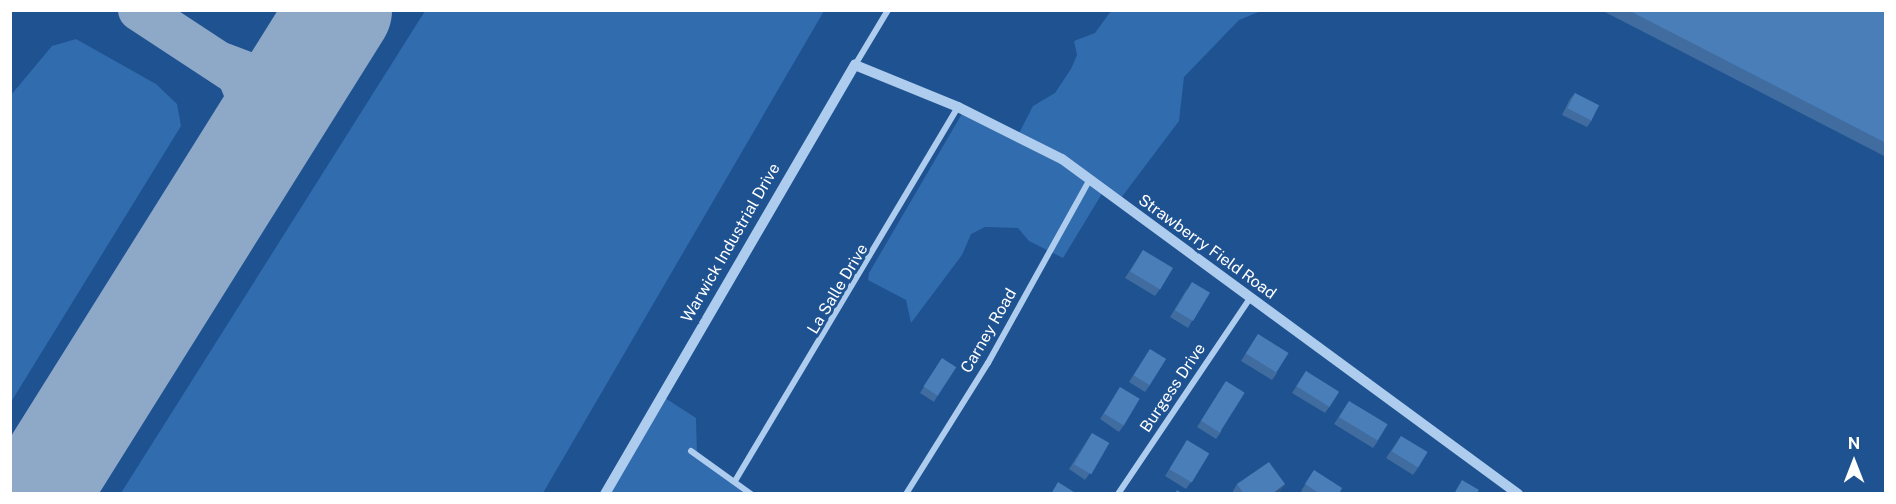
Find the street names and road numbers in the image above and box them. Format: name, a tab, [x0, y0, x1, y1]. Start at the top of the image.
street label: Warwick Industrial Drive	[678, 160, 784, 326]
street label: Strawberry Field Road	[1134, 191, 1280, 303]
street label: La Salle Drive	[804, 241, 872, 337]
street label: Carney Road	[957, 285, 1021, 377]
street label: Burgess Drive	[1136, 340, 1210, 436]

